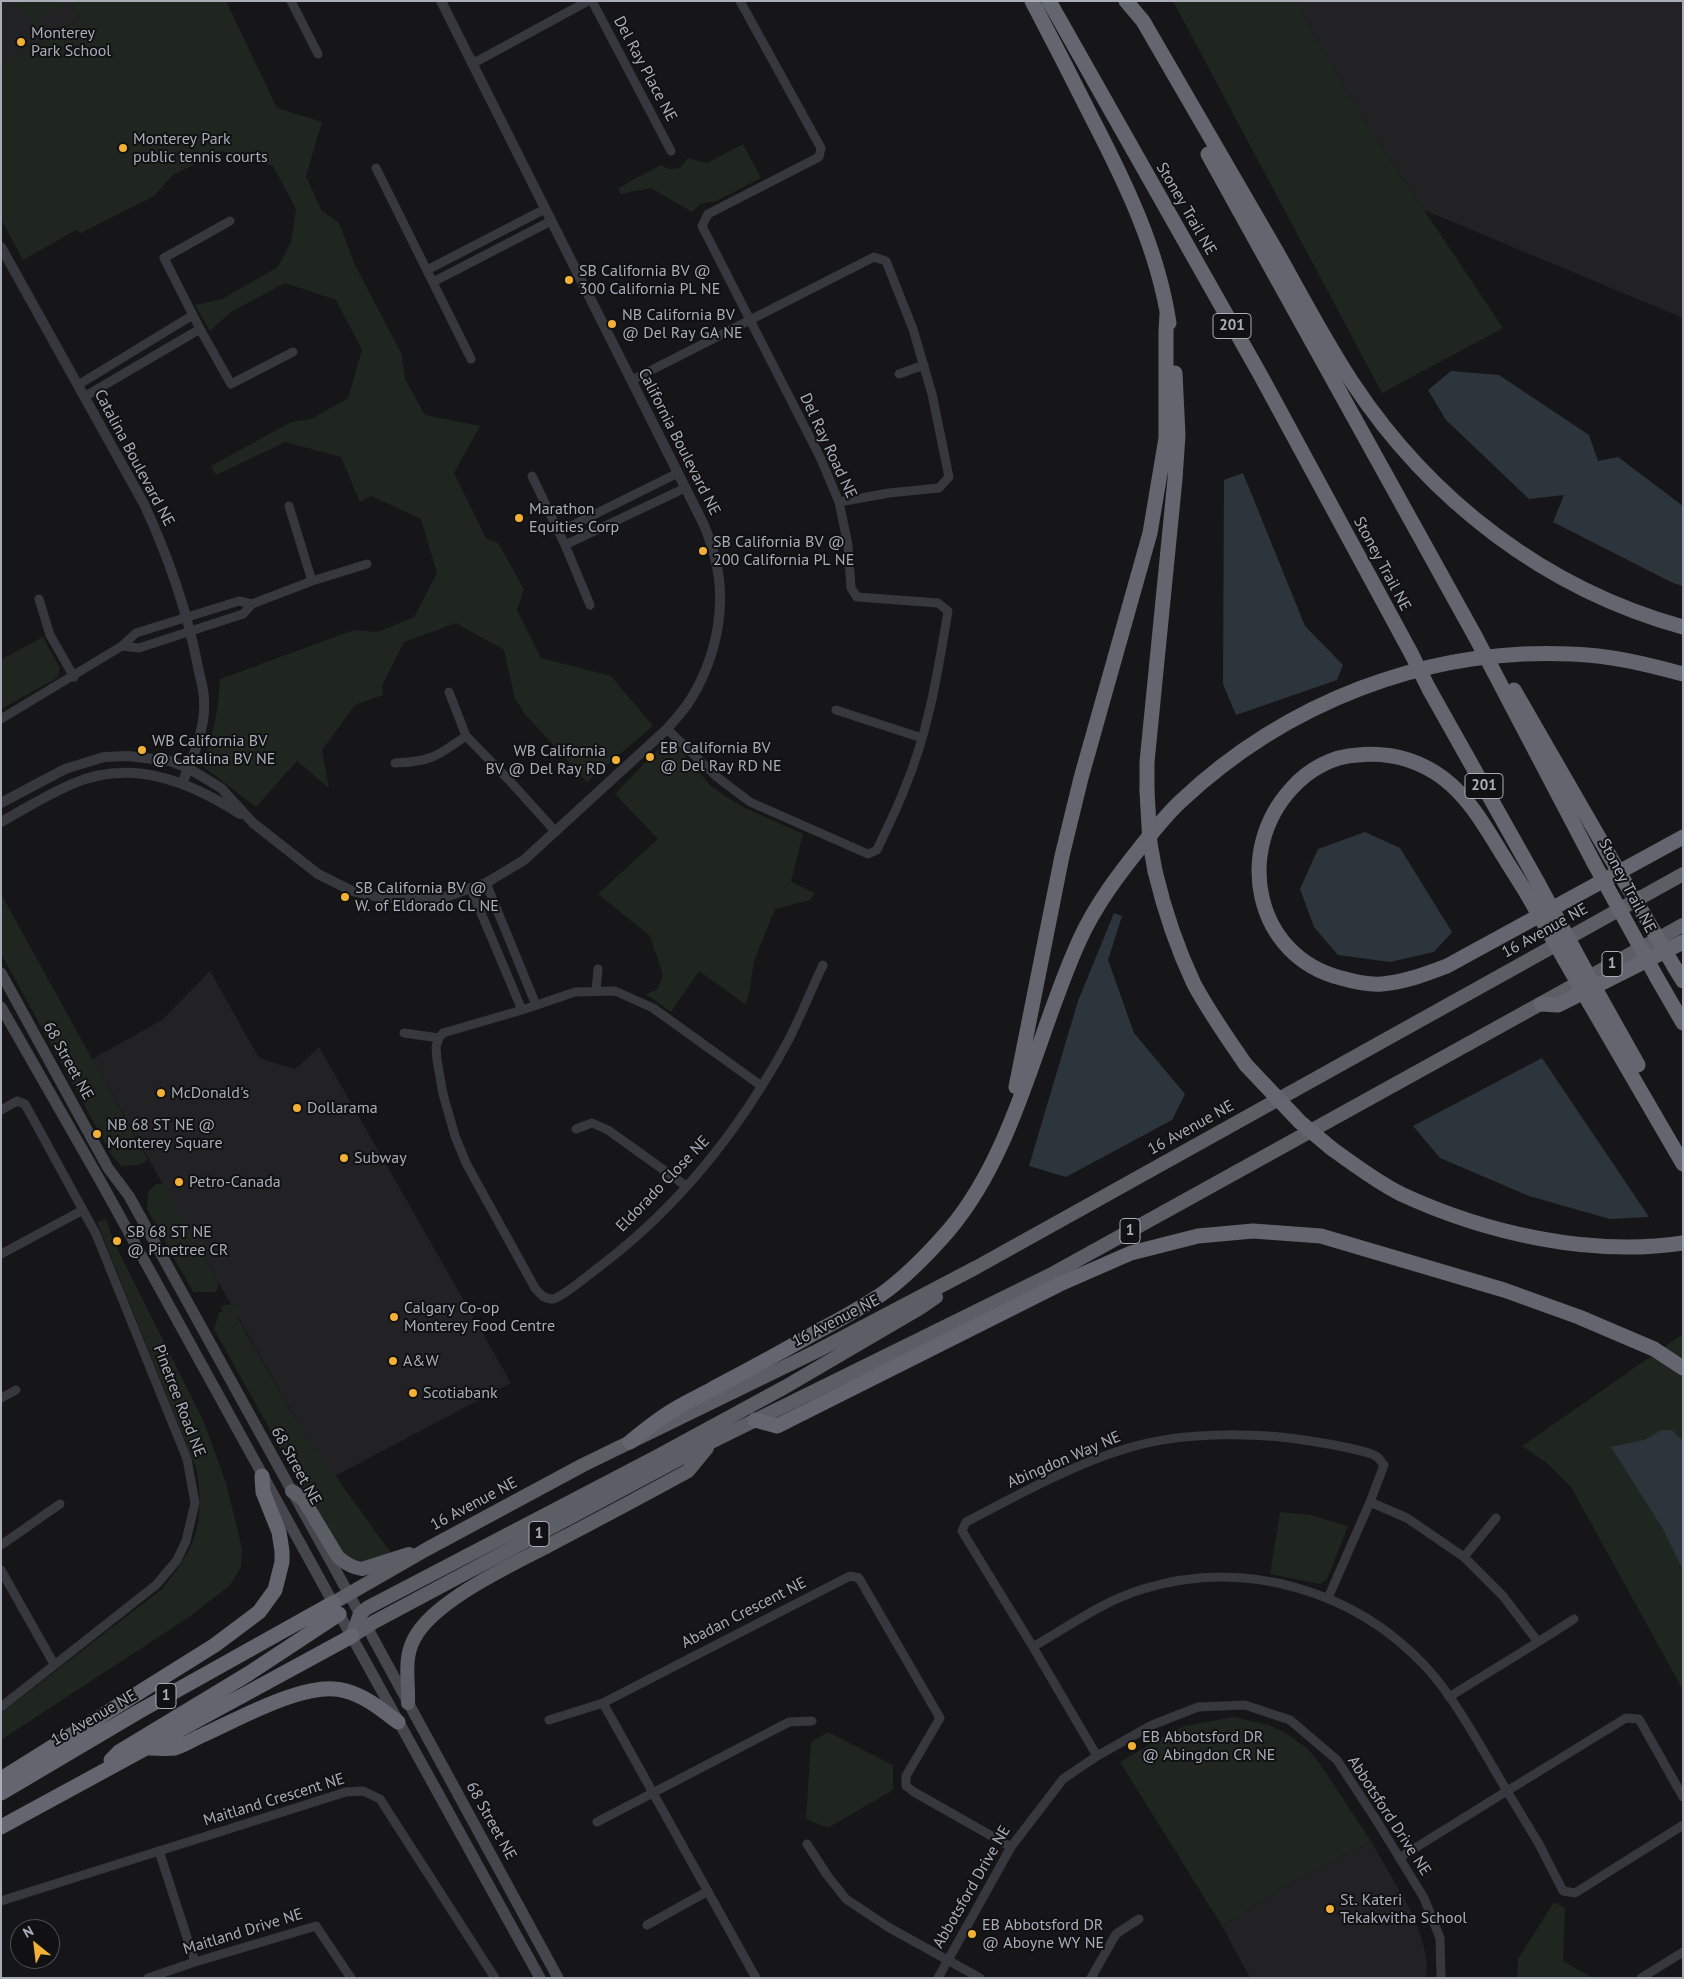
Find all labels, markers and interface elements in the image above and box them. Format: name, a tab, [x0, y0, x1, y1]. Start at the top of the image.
street label: Del Ray Place NE	[609, 13, 681, 125]
place label: Monterey Park School	[31, 23, 111, 61]
marker: Monterey Park School	[15, 36, 27, 48]
place label: Monterey Park public tennis courts	[133, 129, 268, 167]
marker: Monterey Park public tennis courts	[117, 142, 129, 154]
street label: Stoney Trail NE	[1152, 159, 1220, 259]
place label: SB California BV @ 300 California PL NE	[579, 261, 720, 299]
marker: SB California BV @ 300 California PL NE	[563, 274, 575, 286]
place label: NB California BV @ Del Ray GA NE	[622, 305, 743, 343]
road number: 201	[1213, 314, 1251, 338]
marker: NB California BV @ Del Ray GA NE	[606, 318, 618, 330]
street label: California Boulevard NE	[634, 365, 724, 519]
street label: Catalina Boulevard NE	[90, 386, 178, 530]
street label: Del Ray Road NE	[795, 390, 861, 502]
place label: Marathon Equities Corp	[529, 499, 619, 537]
marker: Marathon Equities Corp	[513, 512, 525, 524]
street label: Stoney Trail NE	[1349, 514, 1415, 614]
place label: SB California BV @ 200 California PL NE	[713, 532, 854, 570]
marker: SB California BV @ 200 California PL NE	[697, 545, 709, 557]
place label: WB California BV @ Catalina BV NE	[152, 731, 275, 769]
place label: EB California BV @ Del Ray RD NE	[660, 738, 781, 776]
place label: WB California BV @ Del Ray RD	[485, 741, 606, 779]
marker: WB California BV @ Catalina BV NE	[136, 744, 148, 756]
marker: EB California BV @ Del Ray RD NE	[644, 751, 656, 763]
marker: WB California BV @ Del Ray RD	[610, 754, 622, 766]
road number: 201	[1465, 774, 1503, 798]
street label: Stoney Trail NE	[1594, 836, 1660, 936]
place label: SB California BV @ W. of Eldorado CL NE	[355, 878, 499, 916]
marker: SB California BV @ W. of Eldorado CL NE	[339, 891, 351, 903]
street label: 16 Avenue NE	[1499, 900, 1591, 962]
road number: 1	[1602, 952, 1622, 976]
street label: 68 Street NE	[39, 1019, 97, 1103]
place label: McDonald's	[171, 1083, 249, 1103]
marker: McDonald's	[155, 1087, 167, 1099]
street label: 16 Avenue NE	[1145, 1097, 1237, 1159]
place label: Dollarama	[307, 1098, 378, 1118]
marker: Dollarama	[291, 1102, 303, 1114]
place label: NB 68 ST NE @ Monterey Square	[107, 1115, 223, 1153]
marker: NB 68 ST NE @ Monterey Square	[91, 1128, 103, 1140]
street label: Eldorado Close NE	[612, 1132, 714, 1236]
place label: Subway	[354, 1148, 407, 1168]
marker: Subway	[338, 1152, 350, 1164]
place label: Petro-Canada	[189, 1172, 281, 1192]
marker: Petro-Canada	[173, 1176, 185, 1188]
road number: 1	[1120, 1218, 1140, 1244]
place label: SB 68 ST NE @ Pinetree CR	[127, 1222, 228, 1260]
marker: SB 68 ST NE @ Pinetree CR	[111, 1235, 123, 1247]
street label: 16 Avenue NE	[789, 1291, 883, 1351]
place label: Calgary Co-op Monterey Food Centre	[404, 1298, 555, 1336]
marker: Calgary Co-op Monterey Food Centre	[388, 1311, 400, 1323]
street label: Pinetree Road NE	[149, 1342, 209, 1460]
place label: A&W	[403, 1351, 439, 1371]
marker: A&W	[387, 1355, 399, 1367]
place label: Scotiabank	[423, 1383, 498, 1403]
marker: Scotiabank	[407, 1387, 419, 1399]
street label: 68 Street NE	[267, 1424, 325, 1508]
street label: Abingdon Way NE	[1004, 1427, 1124, 1493]
street label: 16 Avenue NE	[427, 1473, 521, 1535]
road number: 1	[529, 1522, 549, 1546]
street label: Abadan Crescent NE	[678, 1573, 810, 1653]
road number: 1	[156, 1684, 176, 1708]
street label: 16 Avenue NE	[48, 1686, 140, 1750]
place label: EB Abbotsford DR @ Abingdon CR NE	[1142, 1727, 1275, 1765]
marker: EB Abbotsford DR @ Abingdon CR NE	[1126, 1740, 1138, 1752]
street label: Abbotsford Drive NE	[1343, 1753, 1435, 1879]
street label: Maitland Crescent NE	[201, 1769, 347, 1831]
street label: 68 Street NE	[462, 1779, 520, 1863]
street label: Abbotsford Drive NE	[929, 1822, 1015, 1952]
place label: St. Kateri Tekakwitha School	[1340, 1890, 1467, 1928]
marker: St. Kateri Tekakwitha School	[1324, 1903, 1336, 1915]
street label: Maitland Drive NE	[181, 1905, 305, 1959]
place label: EB Abbotsford DR @ Aboyne WY NE	[982, 1915, 1104, 1953]
north arrow	[10, 1919, 60, 1969]
text: N	[20, 1922, 37, 1942]
marker: EB Abbotsford DR @ Aboyne WY NE	[966, 1928, 978, 1940]

